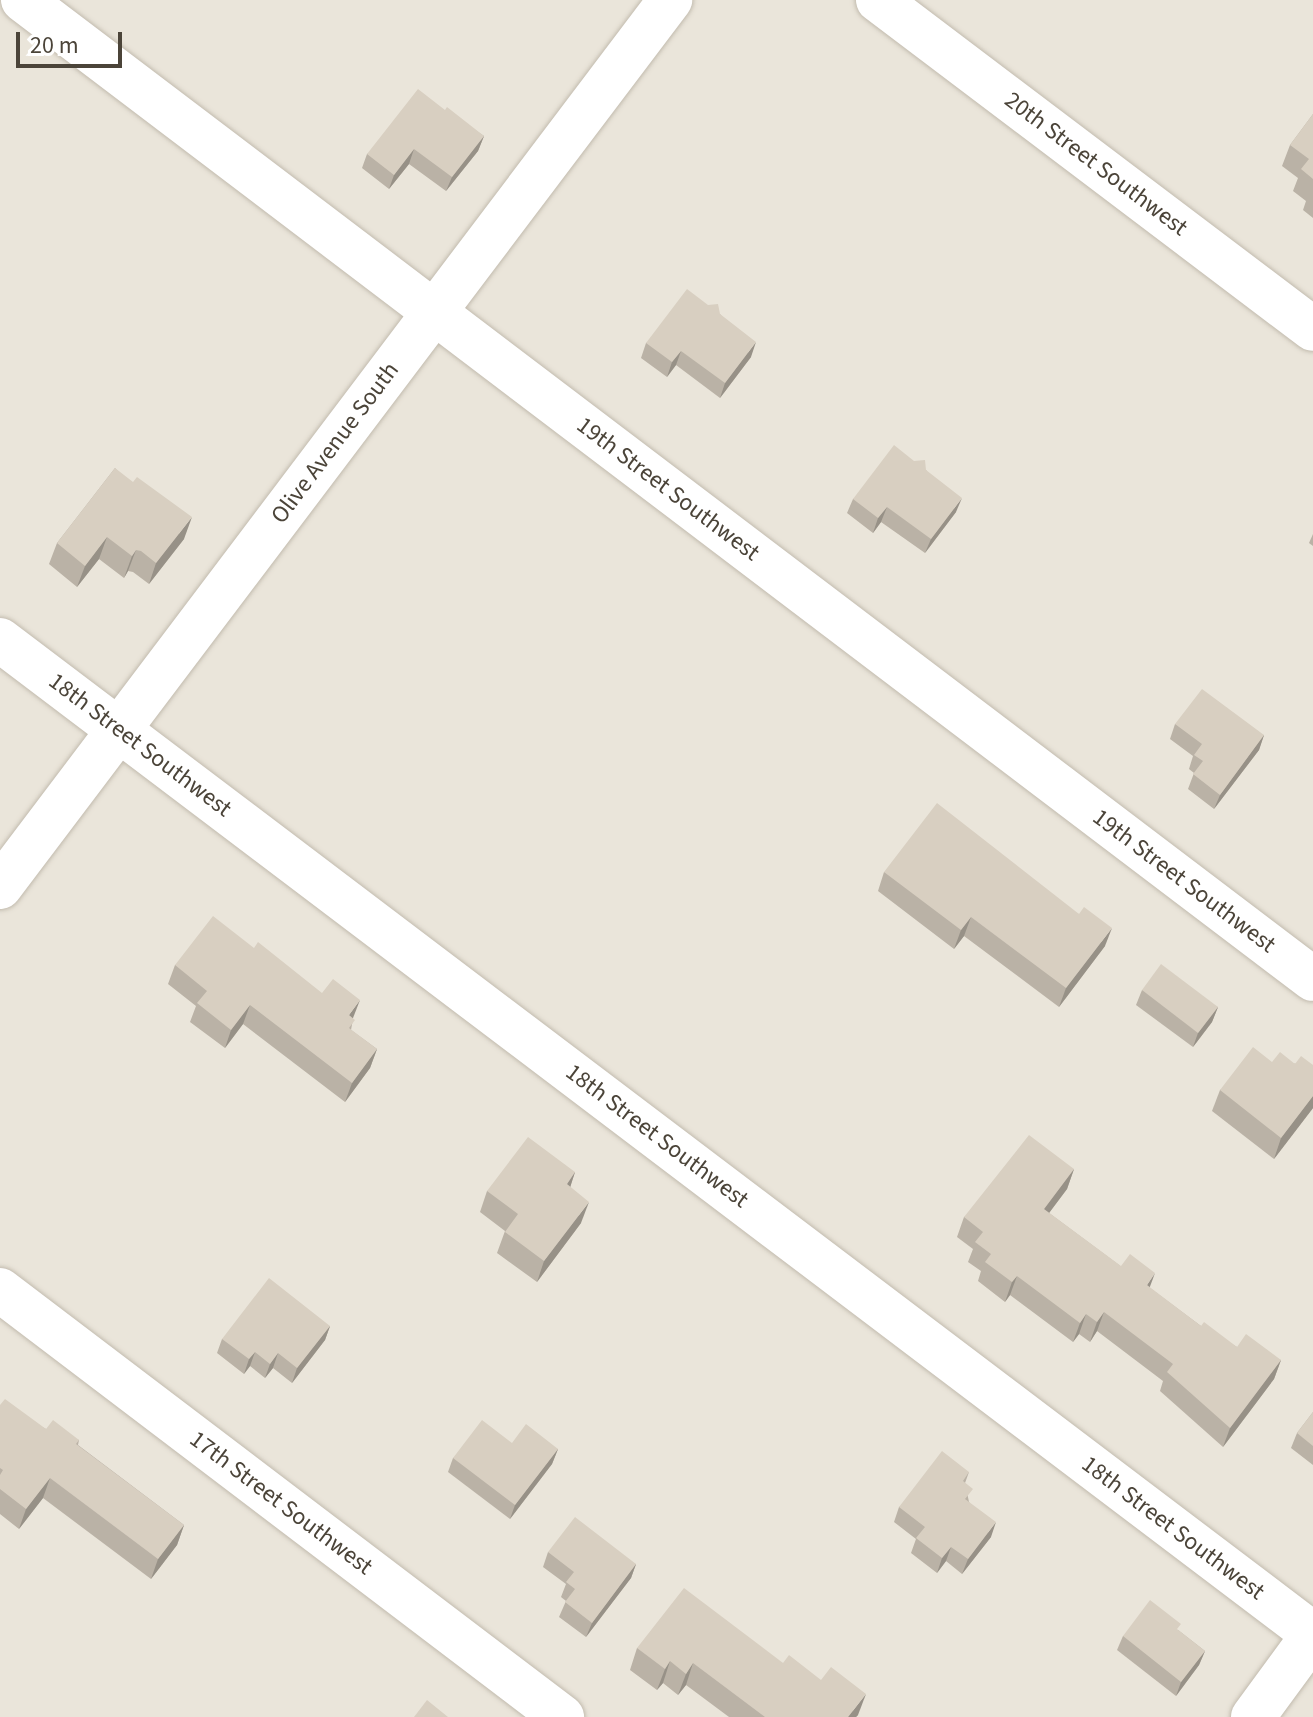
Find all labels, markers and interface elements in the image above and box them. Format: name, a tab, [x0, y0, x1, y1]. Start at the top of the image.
scale bar	[20, 16, 126, 66]
text: 20 m	[30, 28, 79, 63]
street label: 20th Street Southwest	[999, 86, 1193, 242]
street label: Olive Avenue South	[265, 357, 405, 529]
street label: 19th Street Southwest	[571, 411, 765, 567]
street label: 18th Street Southwest	[43, 667, 237, 823]
street label: 19th Street Southwest	[1087, 803, 1281, 959]
street label: 18th Street Southwest	[560, 1058, 754, 1214]
street label: 17th Street Southwest	[184, 1425, 378, 1581]
street label: 18th Street Southwest	[1076, 1450, 1270, 1606]

